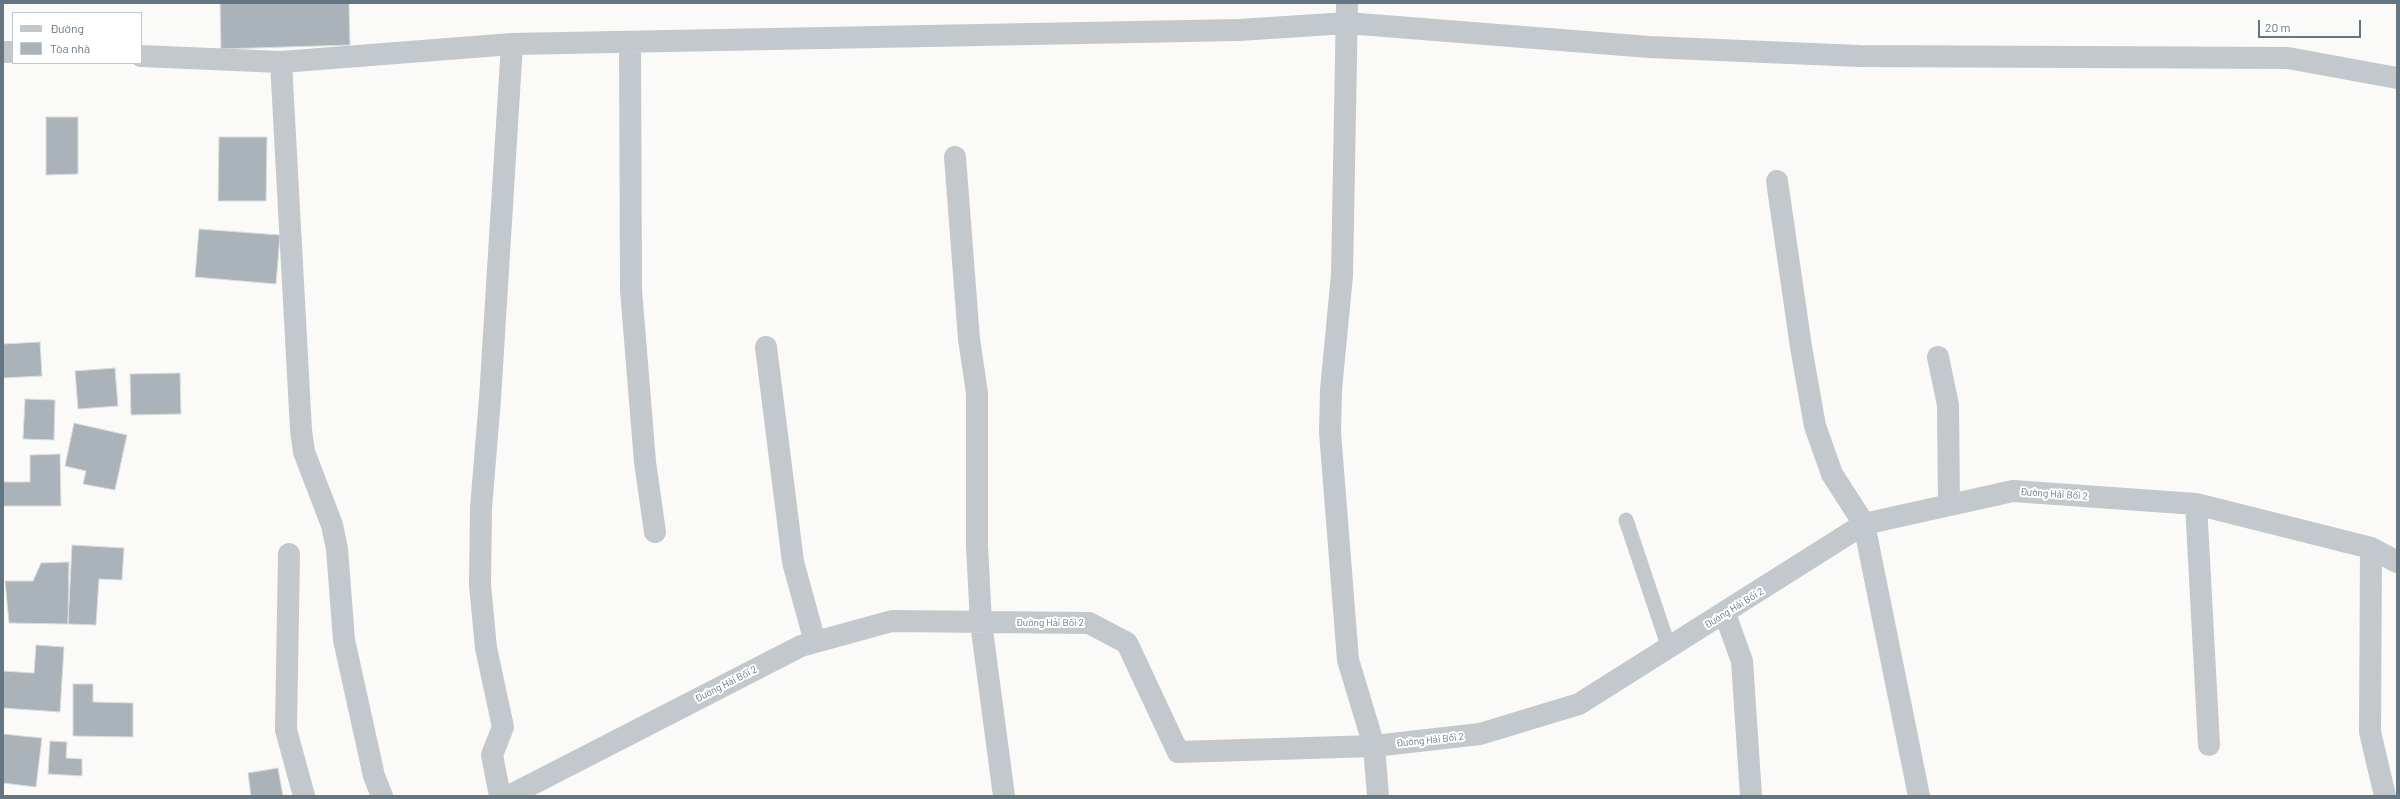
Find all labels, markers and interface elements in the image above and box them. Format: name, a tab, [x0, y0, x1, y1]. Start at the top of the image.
legend	[12, 12, 142, 64]
scale bar	[2260, 12, 2363, 38]
text: 20 m	[2265, 20, 2291, 34]
text: Đường	[50, 21, 84, 35]
text: Tòa nhà	[50, 41, 90, 55]
street label: Đường Hải Bối 2	[2020, 486, 2088, 502]
street label: Đường Hải Bối 2	[1702, 585, 1766, 631]
street label: Đường Hải Bối 2	[1016, 617, 1084, 629]
street label: Đường Hải Bối 2	[693, 663, 759, 705]
street label: Đường Hải Bối 2	[1396, 730, 1464, 750]

